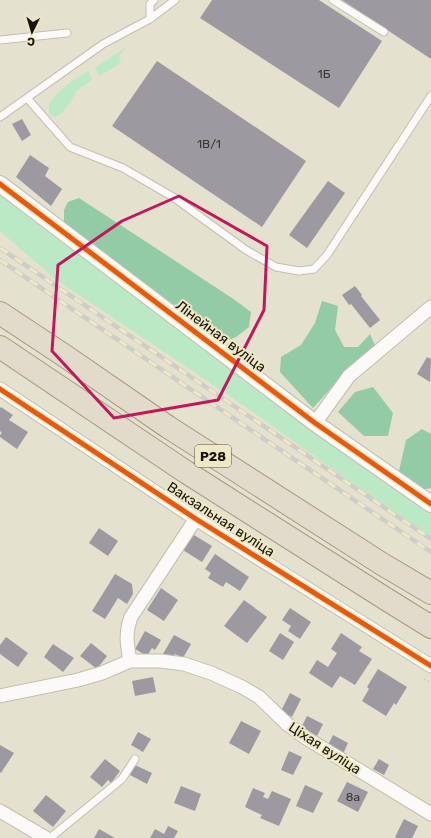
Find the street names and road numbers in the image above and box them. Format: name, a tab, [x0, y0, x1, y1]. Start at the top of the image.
street label: Лінейная вуліца	[172, 297, 269, 376]
road number: Р28	[195, 445, 231, 467]
street label: Вакзальная вуліца	[164, 478, 278, 561]
street label: Ціхая вуліца	[285, 719, 364, 778]

